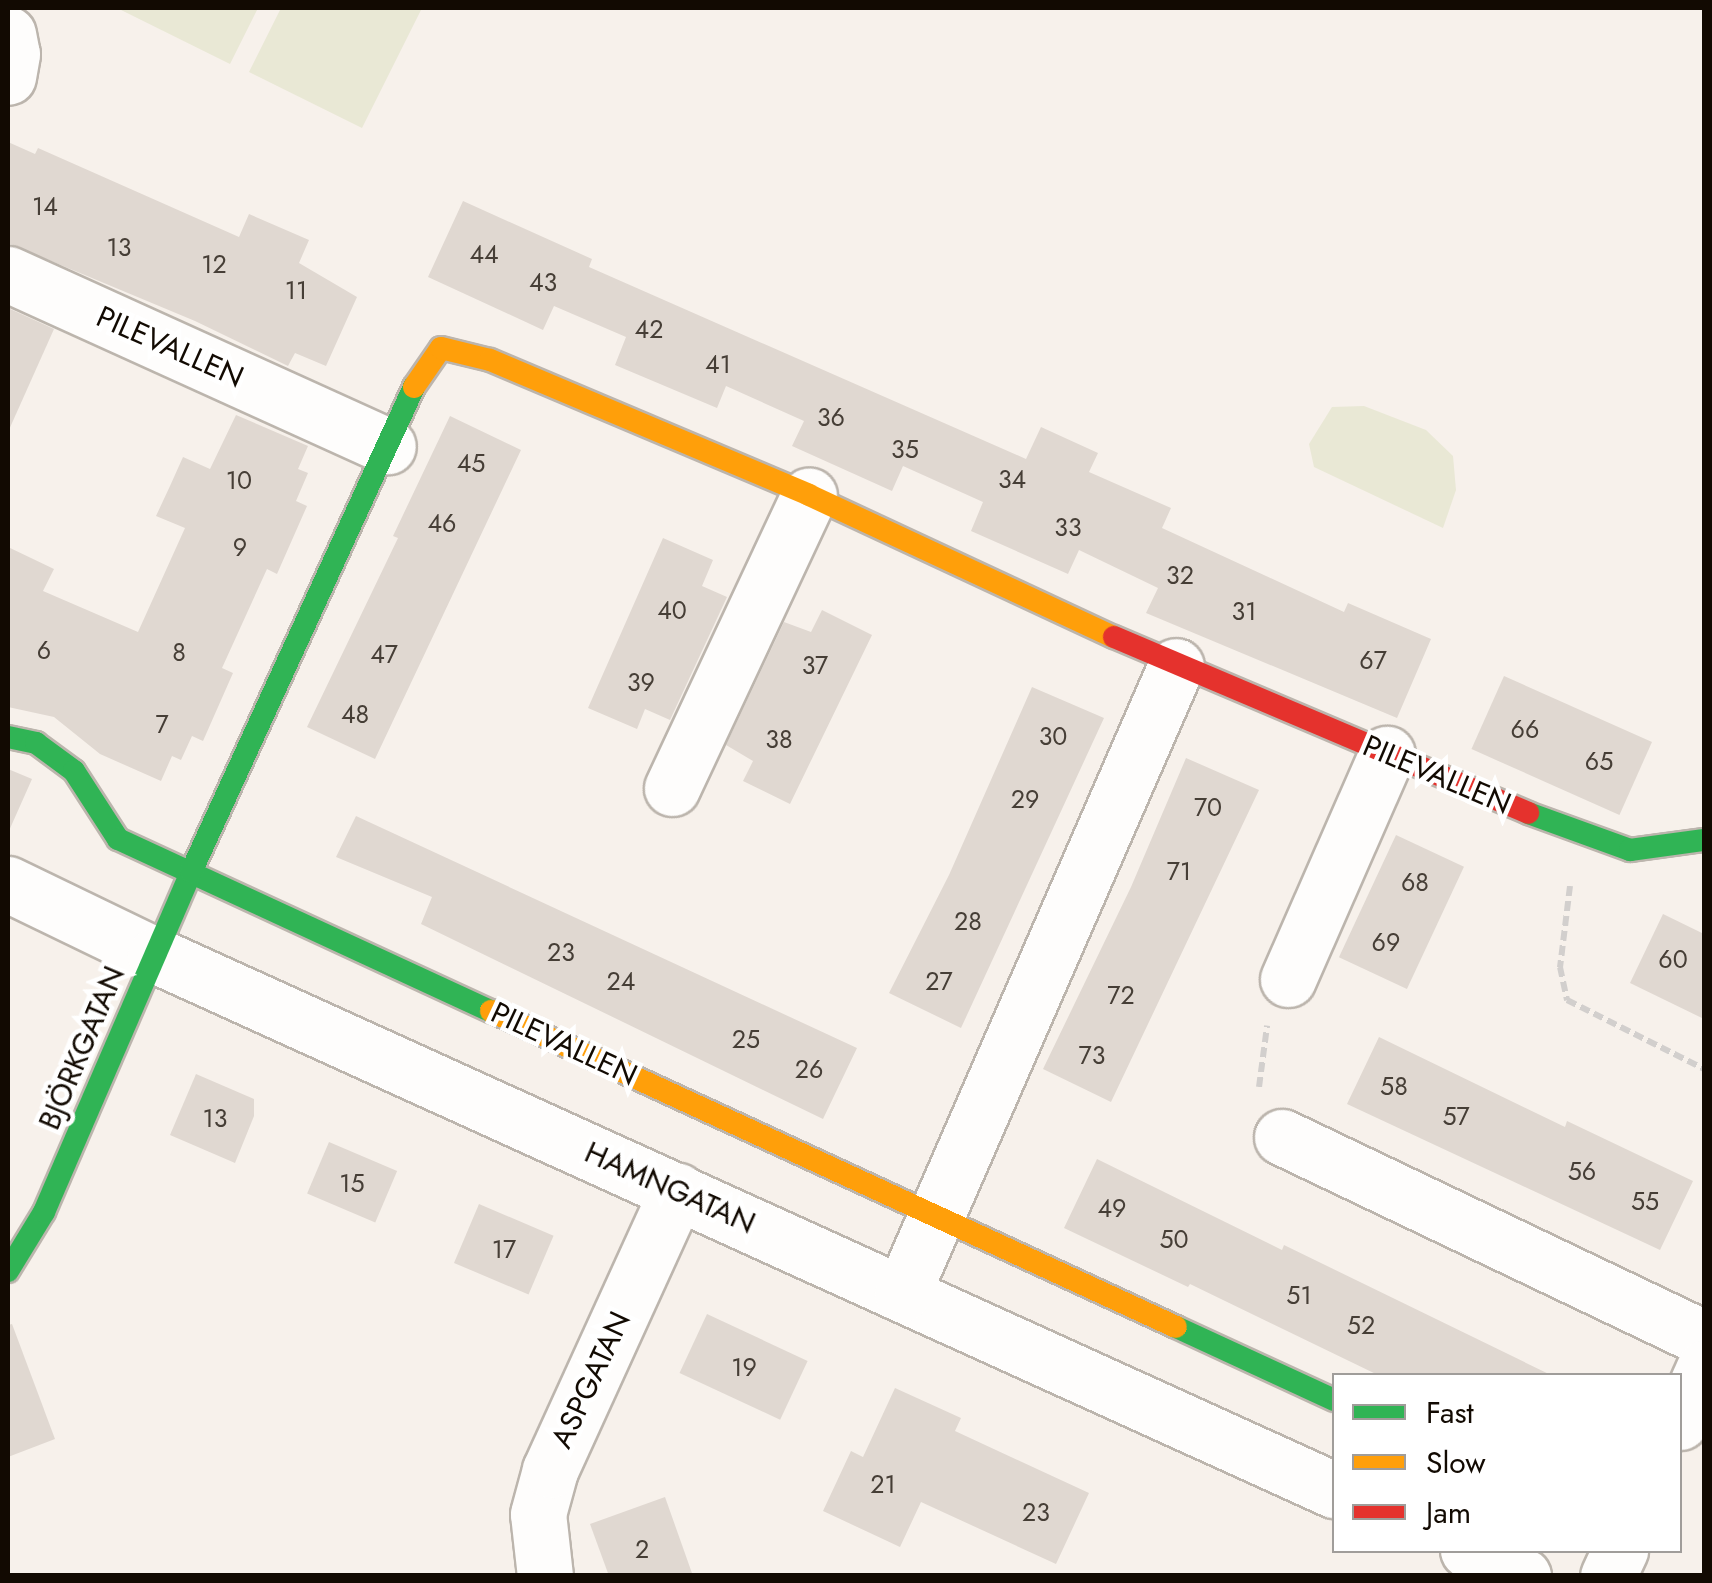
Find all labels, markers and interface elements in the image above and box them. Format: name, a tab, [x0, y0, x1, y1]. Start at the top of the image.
house number: 14	[32, 191, 58, 221]
house number: 13	[107, 232, 131, 262]
house number: 44	[469, 239, 499, 269]
house number: 12	[201, 249, 227, 279]
house number: 43	[529, 267, 557, 297]
house number: 11	[285, 275, 307, 305]
street label: PILEVALLEN	[91, 299, 249, 395]
house number: 42	[635, 314, 663, 344]
house number: 41	[705, 349, 731, 379]
house number: 36	[817, 402, 845, 432]
house number: 35	[891, 434, 919, 464]
house number: 45	[457, 448, 485, 478]
house number: 34	[998, 464, 1026, 494]
house number: 10	[226, 465, 252, 495]
house number: 46	[428, 508, 456, 538]
house number: 33	[1054, 512, 1082, 542]
house number: 9	[233, 532, 247, 562]
house number: 32	[1166, 560, 1194, 590]
house number: 40	[657, 595, 687, 625]
house number: 31	[1232, 596, 1256, 626]
house number: 6	[37, 635, 51, 665]
house number: 8	[172, 637, 186, 667]
house number: 47	[370, 639, 398, 669]
house number: 67	[1359, 645, 1387, 675]
house number: 37	[802, 650, 828, 680]
house number: 39	[627, 667, 655, 697]
house number: 48	[341, 699, 369, 729]
house number: 7	[155, 709, 169, 739]
house number: 66	[1511, 714, 1539, 744]
house number: 30	[1039, 721, 1067, 751]
house number: 38	[765, 724, 793, 754]
street label: PILEVALLEN	[1358, 728, 1516, 822]
house number: 65	[1585, 746, 1613, 776]
house number: 29	[1011, 784, 1039, 814]
house number: 70	[1194, 792, 1222, 822]
house number: 71	[1167, 856, 1191, 886]
house number: 68	[1401, 867, 1429, 897]
house number: 28	[954, 906, 982, 936]
house number: 69	[1372, 927, 1400, 957]
house number: 23	[547, 937, 575, 967]
house number: 60	[1658, 944, 1688, 974]
street label: BJÖRKGATAN	[31, 961, 133, 1135]
house number: 24	[607, 966, 635, 996]
house number: 27	[925, 966, 953, 996]
house number: 72	[1107, 980, 1135, 1010]
street label: PILEVALLEN	[485, 994, 643, 1094]
house number: 25	[732, 1024, 760, 1054]
house number: 73	[1079, 1040, 1105, 1070]
house number: 26	[795, 1054, 823, 1084]
house number: 58	[1380, 1071, 1408, 1101]
house number: 57	[1442, 1101, 1470, 1131]
house number: 13	[203, 1103, 227, 1133]
street label: HAMNGATAN	[579, 1134, 761, 1242]
house number: 56	[1568, 1156, 1596, 1186]
house number: 15	[339, 1168, 365, 1198]
house number: 55	[1631, 1186, 1659, 1216]
house number: 49	[1098, 1193, 1126, 1223]
house number: 50	[1159, 1224, 1189, 1254]
house number: 17	[492, 1234, 516, 1264]
house number: 51	[1286, 1280, 1312, 1310]
street label: ASPGATAN	[544, 1306, 638, 1454]
house number: 52	[1347, 1310, 1375, 1340]
house number: 19	[731, 1352, 757, 1382]
legend	[1332, 1373, 1682, 1553]
text: Fast	[1426, 1391, 1474, 1434]
text: Slow	[1426, 1441, 1486, 1484]
house number: 21	[870, 1469, 896, 1499]
text: Jam	[1426, 1491, 1471, 1534]
house number: 23	[1022, 1497, 1050, 1527]
house number: 2	[635, 1534, 649, 1564]

